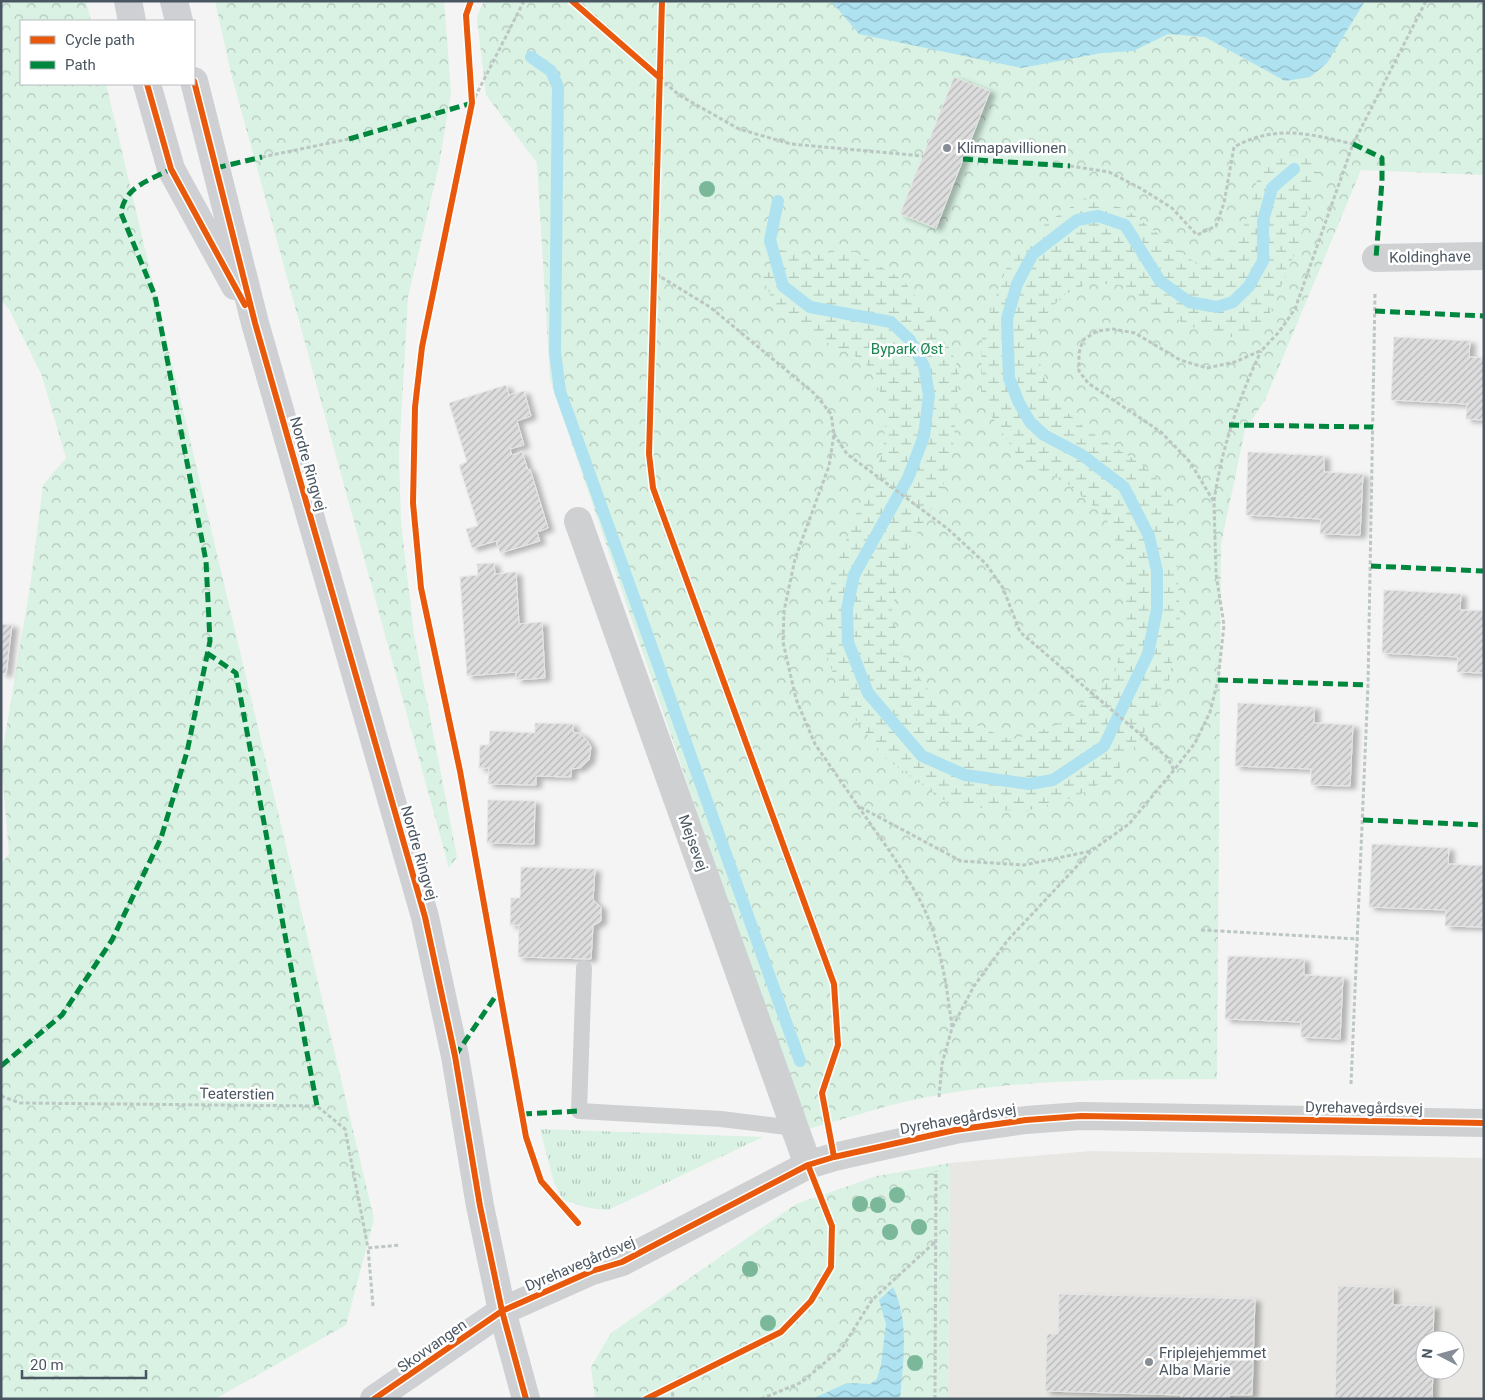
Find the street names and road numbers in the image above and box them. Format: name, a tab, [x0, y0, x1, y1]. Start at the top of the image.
street label: Koldinghave	[1389, 247, 1471, 267]
street label: Nordre Ringvej	[286, 415, 330, 513]
street label: Nordre Ringvej	[397, 804, 441, 902]
street label: Mejsevej	[674, 812, 712, 874]
street label: Teaterstien	[199, 1084, 275, 1104]
street label: Dyrehavegårdsvej	[1305, 1098, 1423, 1118]
street label: Dyrehavegårdsvej	[898, 1100, 1018, 1138]
street label: Dyrehavegårdsvej	[522, 1233, 638, 1295]
street label: Skovvangen	[394, 1316, 470, 1376]

